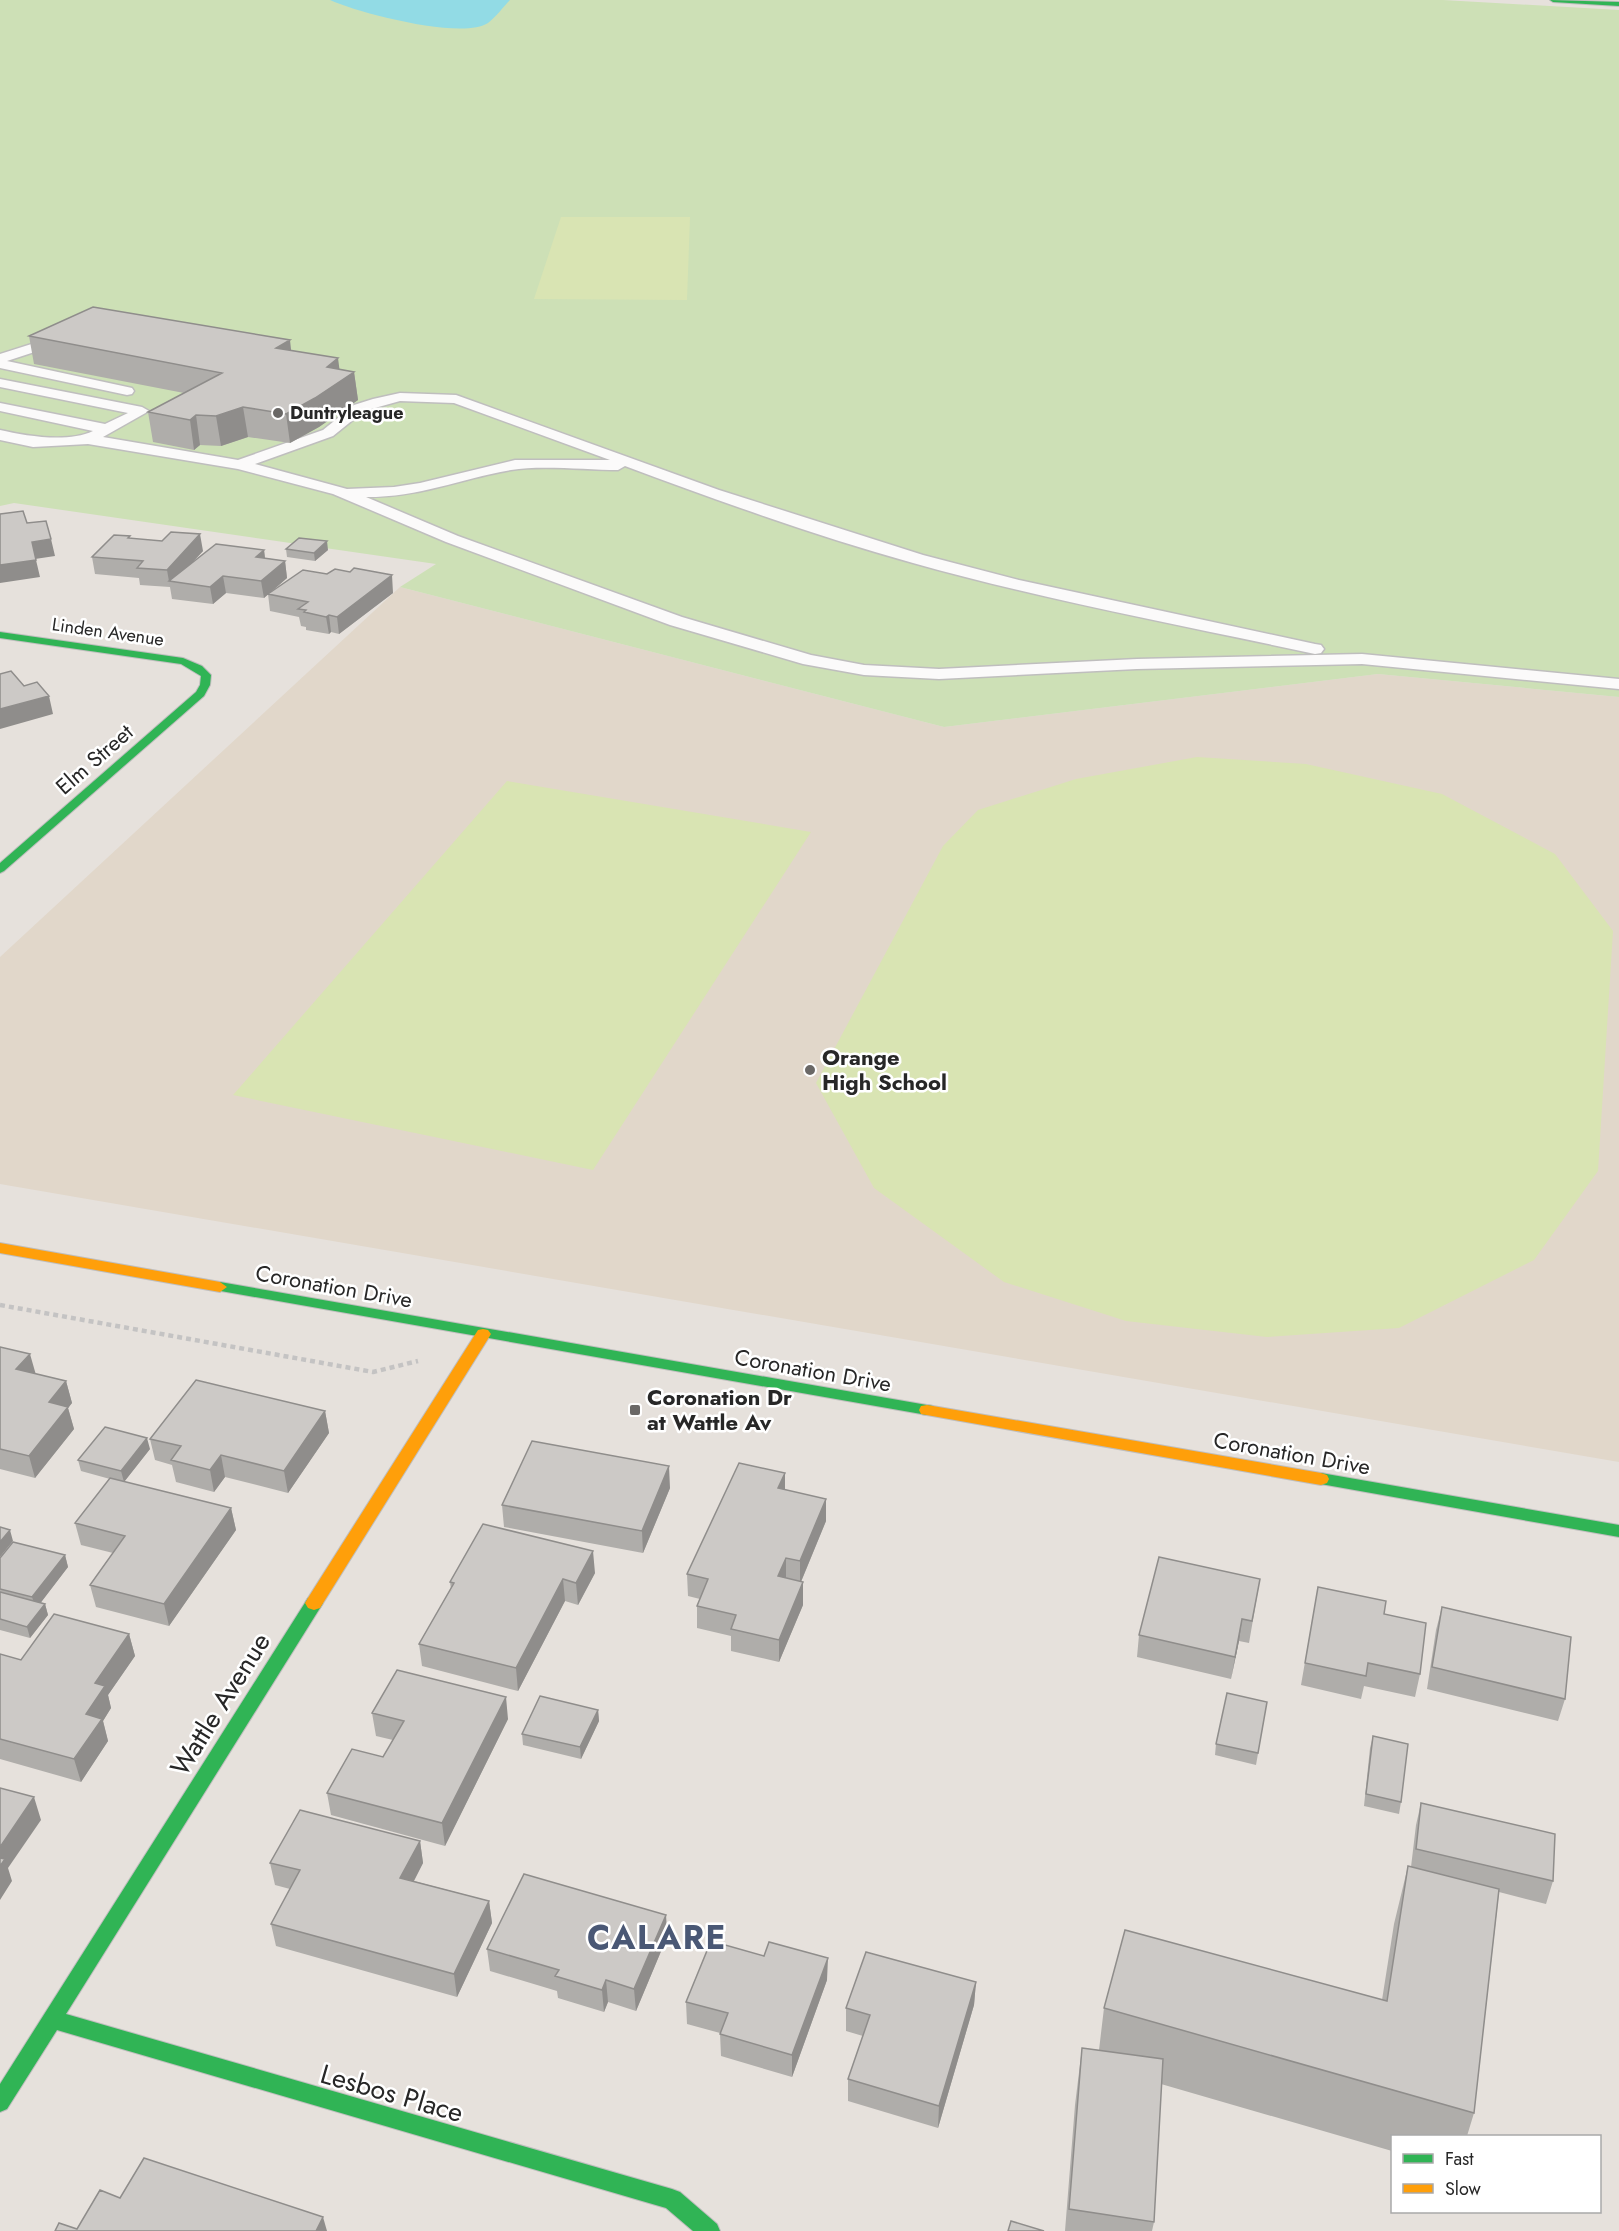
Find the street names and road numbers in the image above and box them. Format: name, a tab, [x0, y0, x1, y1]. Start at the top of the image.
street label: Linden Avenue	[50, 611, 166, 653]
street label: Elm Street	[48, 716, 140, 802]
street label: Coronation Drive	[253, 1256, 415, 1316]
street label: Coronation Drive	[732, 1340, 894, 1400]
street label: Coronation Drive	[1211, 1423, 1373, 1483]
street label: Wattle Avenue	[160, 1625, 280, 1783]
street label: Lesbos Place	[316, 2054, 468, 2132]

